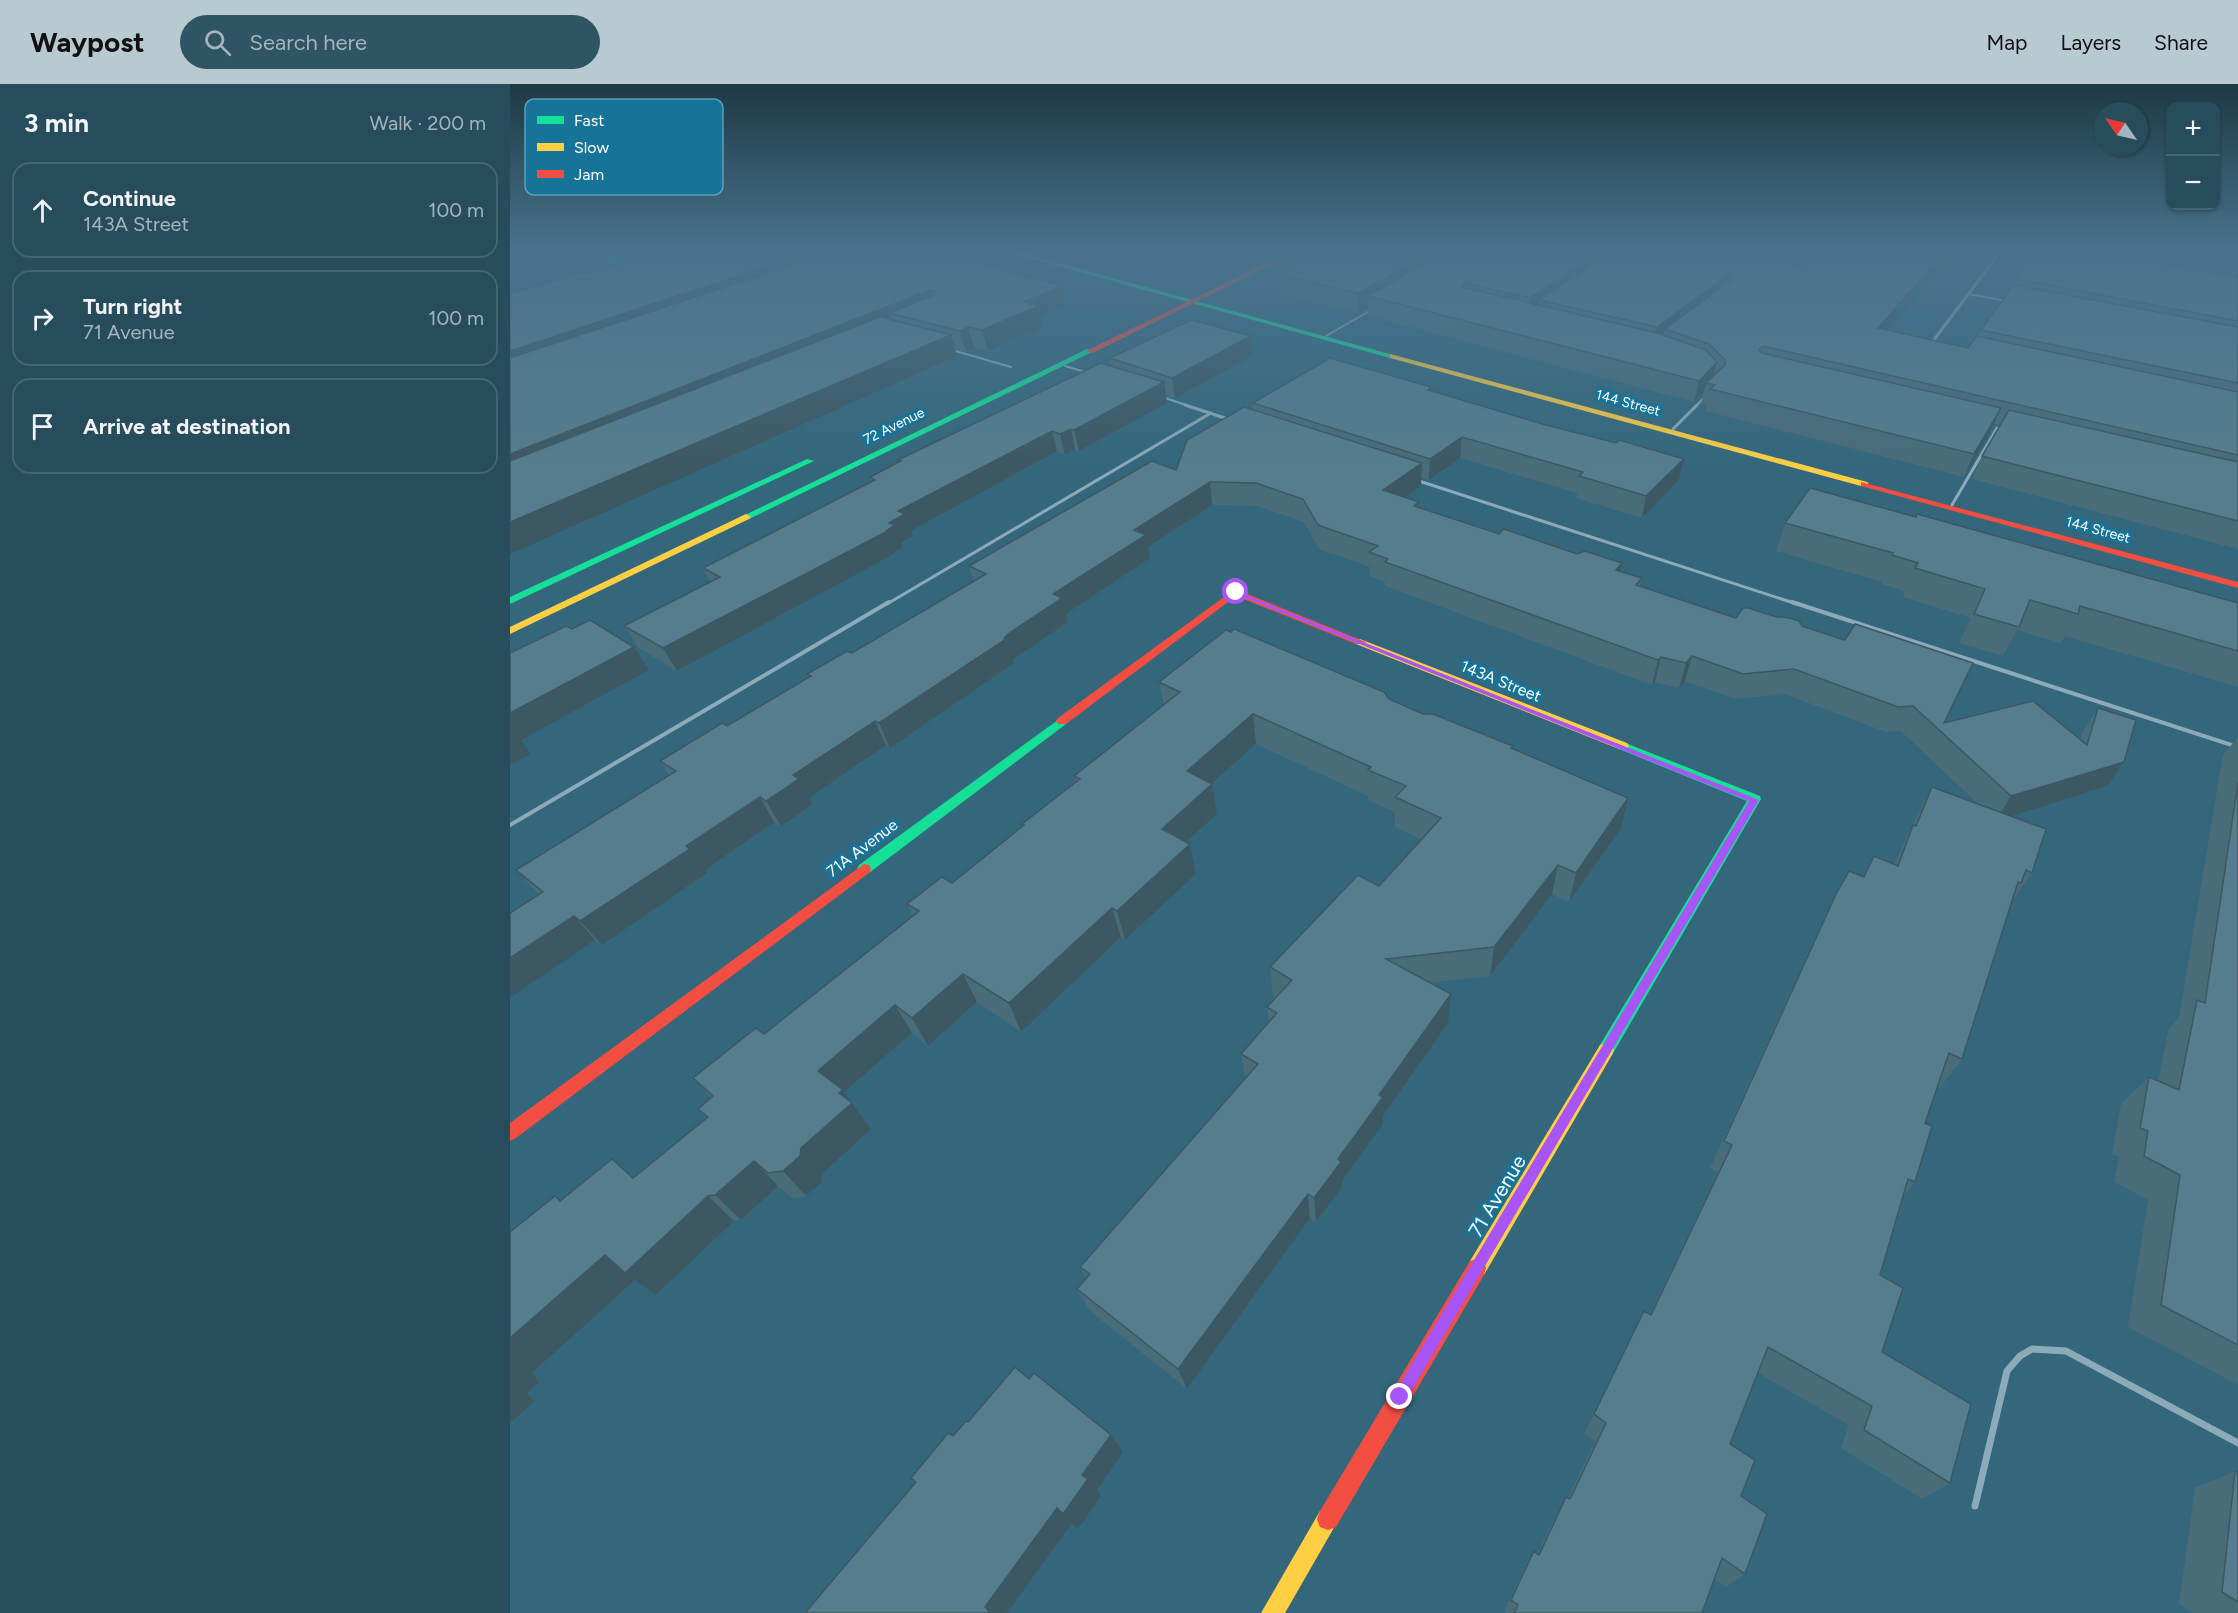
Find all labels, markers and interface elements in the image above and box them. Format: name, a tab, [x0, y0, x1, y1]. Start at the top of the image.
search box	[180, 15, 600, 69]
text: Waypost	[30, 25, 144, 59]
icon: search	[201, 26, 234, 59]
text: Search here	[249, 29, 367, 56]
text: Map	[1987, 30, 2027, 55]
text: Layers	[2060, 30, 2121, 55]
text: Share	[2154, 30, 2208, 55]
legend	[525, 99, 723, 195]
north arrow	[2094, 102, 2148, 156]
map controls	[2166, 102, 2220, 210]
button: +	[2166, 102, 2220, 156]
text: 3 min	[24, 107, 89, 139]
text: Walk · 200 m	[370, 111, 486, 135]
text: Fast	[574, 111, 604, 130]
text: Slow	[574, 138, 609, 157]
button: −	[2166, 156, 2220, 210]
text: Jam	[574, 165, 604, 184]
text: Continue	[83, 185, 176, 212]
icon: ahead	[26, 194, 59, 227]
text: 100 m	[428, 198, 484, 222]
text: 143A Street	[83, 212, 189, 236]
text: Turn right	[83, 293, 182, 320]
icon: right	[26, 302, 59, 335]
text: 100 m	[428, 306, 484, 330]
text: 71 Avenue	[83, 320, 175, 344]
street label: 144 Street	[1594, 386, 1662, 420]
street label: 72 Avenue	[861, 404, 928, 448]
icon: arrive	[26, 410, 59, 443]
text: Arrive at destination	[83, 413, 291, 440]
street label: 144 Street	[2064, 513, 2132, 547]
route start	[1222, 578, 1248, 604]
street label: 143A Street	[1458, 656, 1544, 706]
street label: 71A Avenue	[823, 815, 902, 881]
street label: 71 Avenue	[1463, 1151, 1531, 1241]
route end	[1386, 1383, 1412, 1409]

